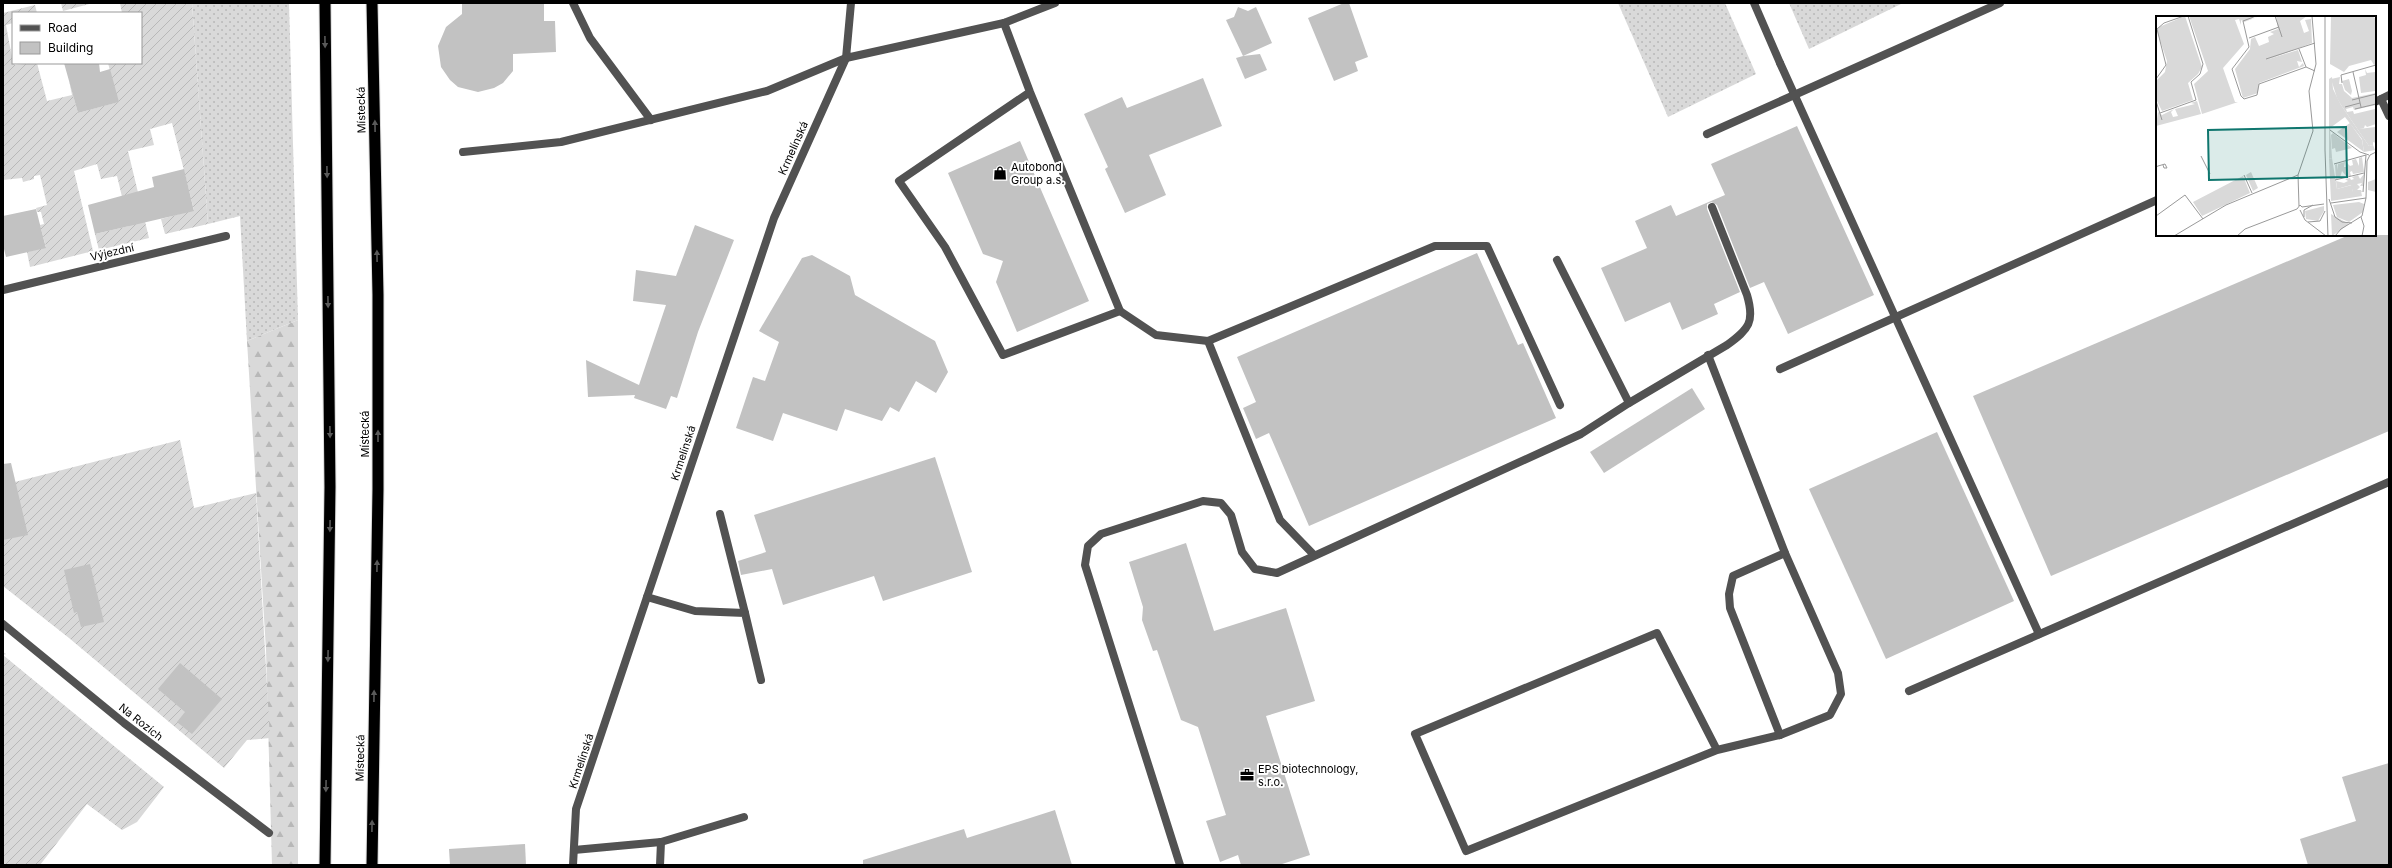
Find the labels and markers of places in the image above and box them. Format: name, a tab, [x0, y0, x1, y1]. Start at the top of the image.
place label: Autobond Group a.s.	[1011, 160, 1064, 187]
shop icon: Autobond Group a.s.	[992, 165, 1008, 181]
place label: EPS biotechnology, s.r.o.	[1258, 762, 1358, 789]
office icon: EPS biotechnology, s.r.o.	[1239, 767, 1255, 783]

